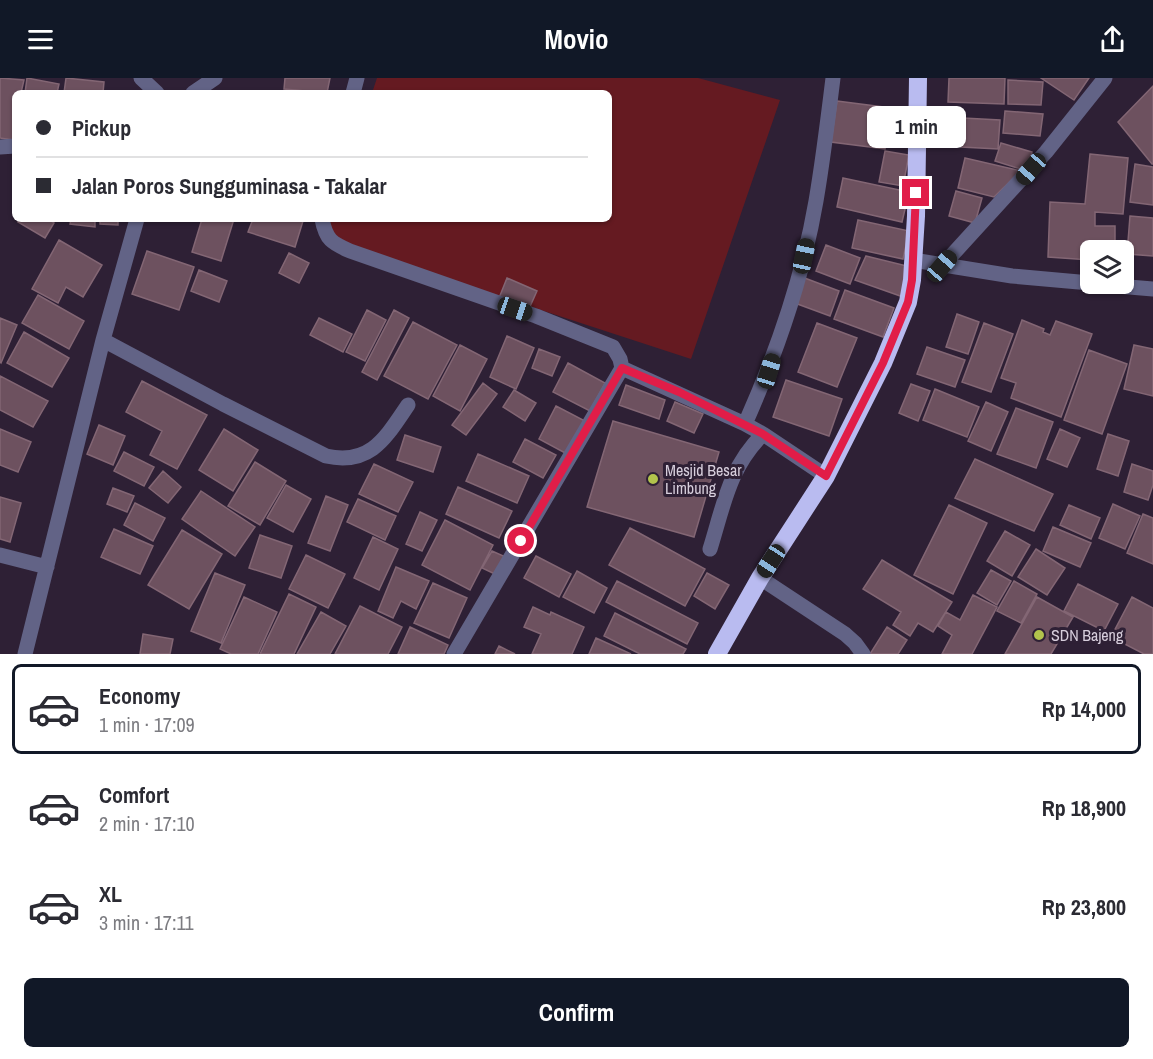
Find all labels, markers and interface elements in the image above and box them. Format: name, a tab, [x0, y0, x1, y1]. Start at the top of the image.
text: Movio	[545, 21, 608, 57]
icon: menu	[24, 23, 57, 56]
icon: share	[1096, 23, 1129, 56]
callout: 1 min	[866, 106, 966, 148]
text: Pickup	[72, 113, 131, 143]
text: 1 min	[895, 113, 938, 140]
car	[1012, 150, 1050, 188]
text: Jalan Poros Sungguminasa - Takalar	[72, 171, 387, 201]
route end	[902, 179, 929, 206]
car	[791, 237, 817, 275]
map controls	[1080, 240, 1134, 294]
button: layers	[1080, 240, 1134, 294]
car	[923, 247, 961, 285]
car	[495, 295, 535, 323]
car	[755, 351, 783, 391]
place label: Mesjid Besar Limbung	[665, 459, 742, 499]
marker: Mesjid Besar Limbung	[646, 472, 660, 486]
route start	[507, 527, 534, 554]
car	[754, 541, 788, 581]
place label: SDN Bajeng	[1051, 624, 1124, 646]
marker: SDN Bajeng	[1032, 628, 1046, 642]
text: Economy	[99, 681, 180, 711]
icon: car	[27, 682, 81, 736]
text: Rp 14,000	[1042, 694, 1126, 724]
text: 1 min · 17:09	[99, 711, 195, 738]
text: Comfort	[99, 780, 169, 810]
icon: car	[27, 781, 81, 835]
text: Rp 18,900	[1042, 793, 1126, 823]
text: 2 min · 17:10	[99, 810, 195, 837]
text: XL	[99, 879, 122, 909]
icon: car	[27, 880, 81, 934]
text: Rp 23,800	[1042, 892, 1126, 922]
text: 3 min · 17:11	[99, 909, 194, 936]
button: Confirm	[24, 978, 1129, 1047]

